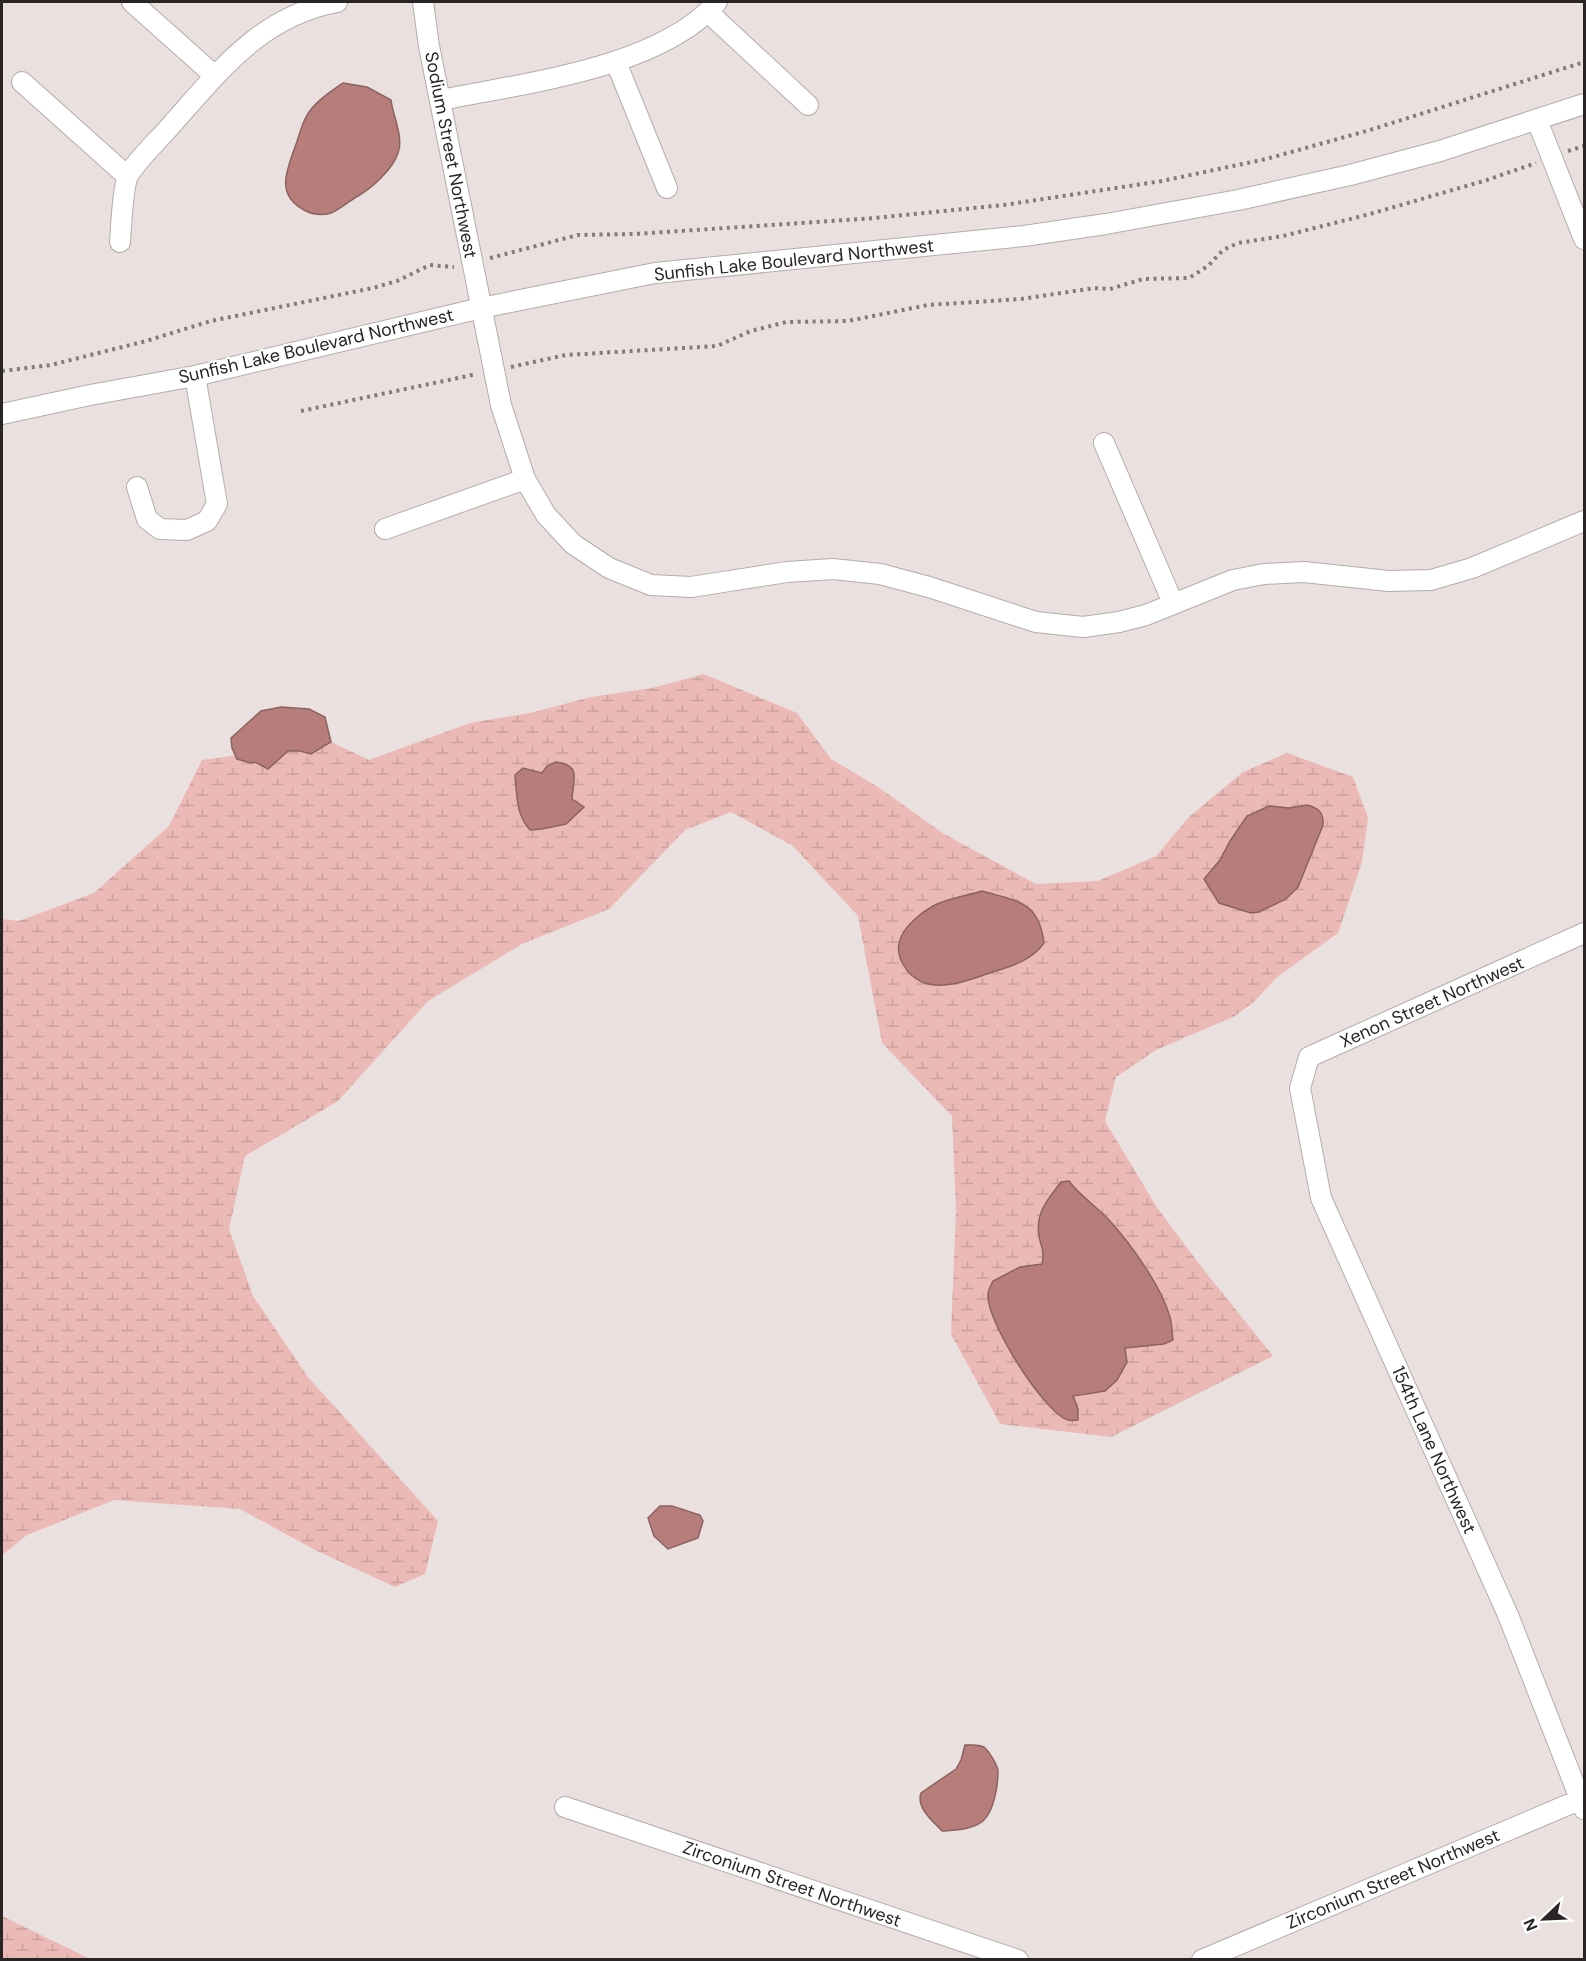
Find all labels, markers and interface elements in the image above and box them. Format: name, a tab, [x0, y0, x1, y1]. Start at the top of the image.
street label: Sodium Street Northwest	[419, 50, 483, 260]
street label: Sunfish Lake Boulevard Northwest	[653, 233, 935, 287]
street label: Sunfish Lake Boulevard Northwest	[176, 303, 456, 389]
street label: Xenon Street Northwest	[1336, 951, 1528, 1053]
street label: 154th Lane Northwest	[1386, 1363, 1482, 1537]
street label: Zirconium Street Northwest	[1283, 1823, 1503, 1935]
street label: Zirconium Street Northwest	[680, 1835, 904, 1933]
north arrow	[1514, 1889, 1574, 1949]
text: N	[1519, 1915, 1543, 1934]

